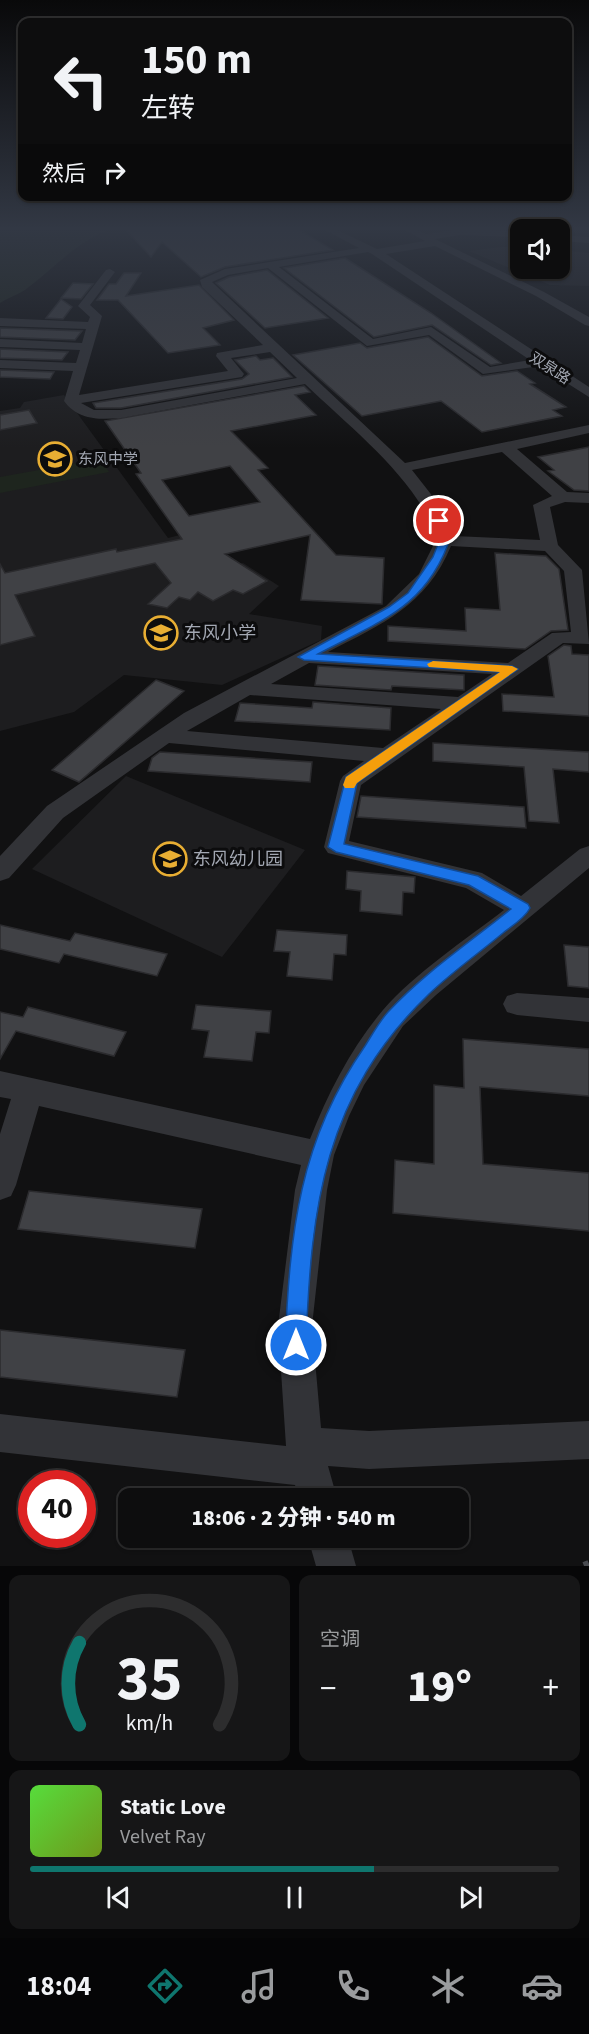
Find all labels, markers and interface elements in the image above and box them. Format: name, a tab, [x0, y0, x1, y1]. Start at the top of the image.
text: 150 m	[141, 30, 252, 90]
icon: left	[42, 42, 120, 120]
text: 左转	[141, 89, 195, 128]
icon: right	[98, 156, 131, 189]
text: 然后	[42, 158, 86, 190]
map controls	[510, 219, 570, 279]
button: sound	[510, 219, 570, 279]
street label: 双泉路	[525, 347, 574, 389]
school or university icon: 东风中学	[37, 441, 73, 477]
place label: 东风中学	[78, 449, 138, 470]
pin	[413, 495, 464, 546]
icon: arrive	[422, 504, 455, 537]
school or university icon: 东风小学	[143, 615, 179, 651]
place label: 东风小学	[184, 621, 256, 646]
school or university icon: 东风幼儿园	[152, 841, 188, 877]
place label: 东风幼儿园	[193, 847, 283, 872]
position arrow	[264, 1313, 328, 1377]
speed limit sign: 40	[18, 1470, 96, 1548]
text: 18:06 · 2 分钟 · 540 m	[192, 1502, 395, 1534]
text: 空调	[320, 1626, 360, 1654]
text: 35	[117, 1635, 182, 1724]
text: 19°	[407, 1655, 472, 1719]
text: −	[320, 1665, 336, 1712]
text: +	[543, 1665, 559, 1712]
text: km/h	[126, 1708, 173, 1739]
text: Static Love	[120, 1791, 226, 1823]
text: Velvet Ray	[120, 1823, 206, 1851]
icon: previous	[102, 1881, 135, 1914]
icon: pause	[278, 1881, 311, 1914]
icon: next	[454, 1881, 487, 1914]
icon: directions	[144, 1965, 186, 2007]
icon: music	[238, 1965, 280, 2007]
icon: phone	[332, 1965, 374, 2007]
icon: climate	[427, 1965, 469, 2007]
icon: car	[521, 1965, 563, 2007]
text: 18:04	[26, 1967, 91, 2006]

